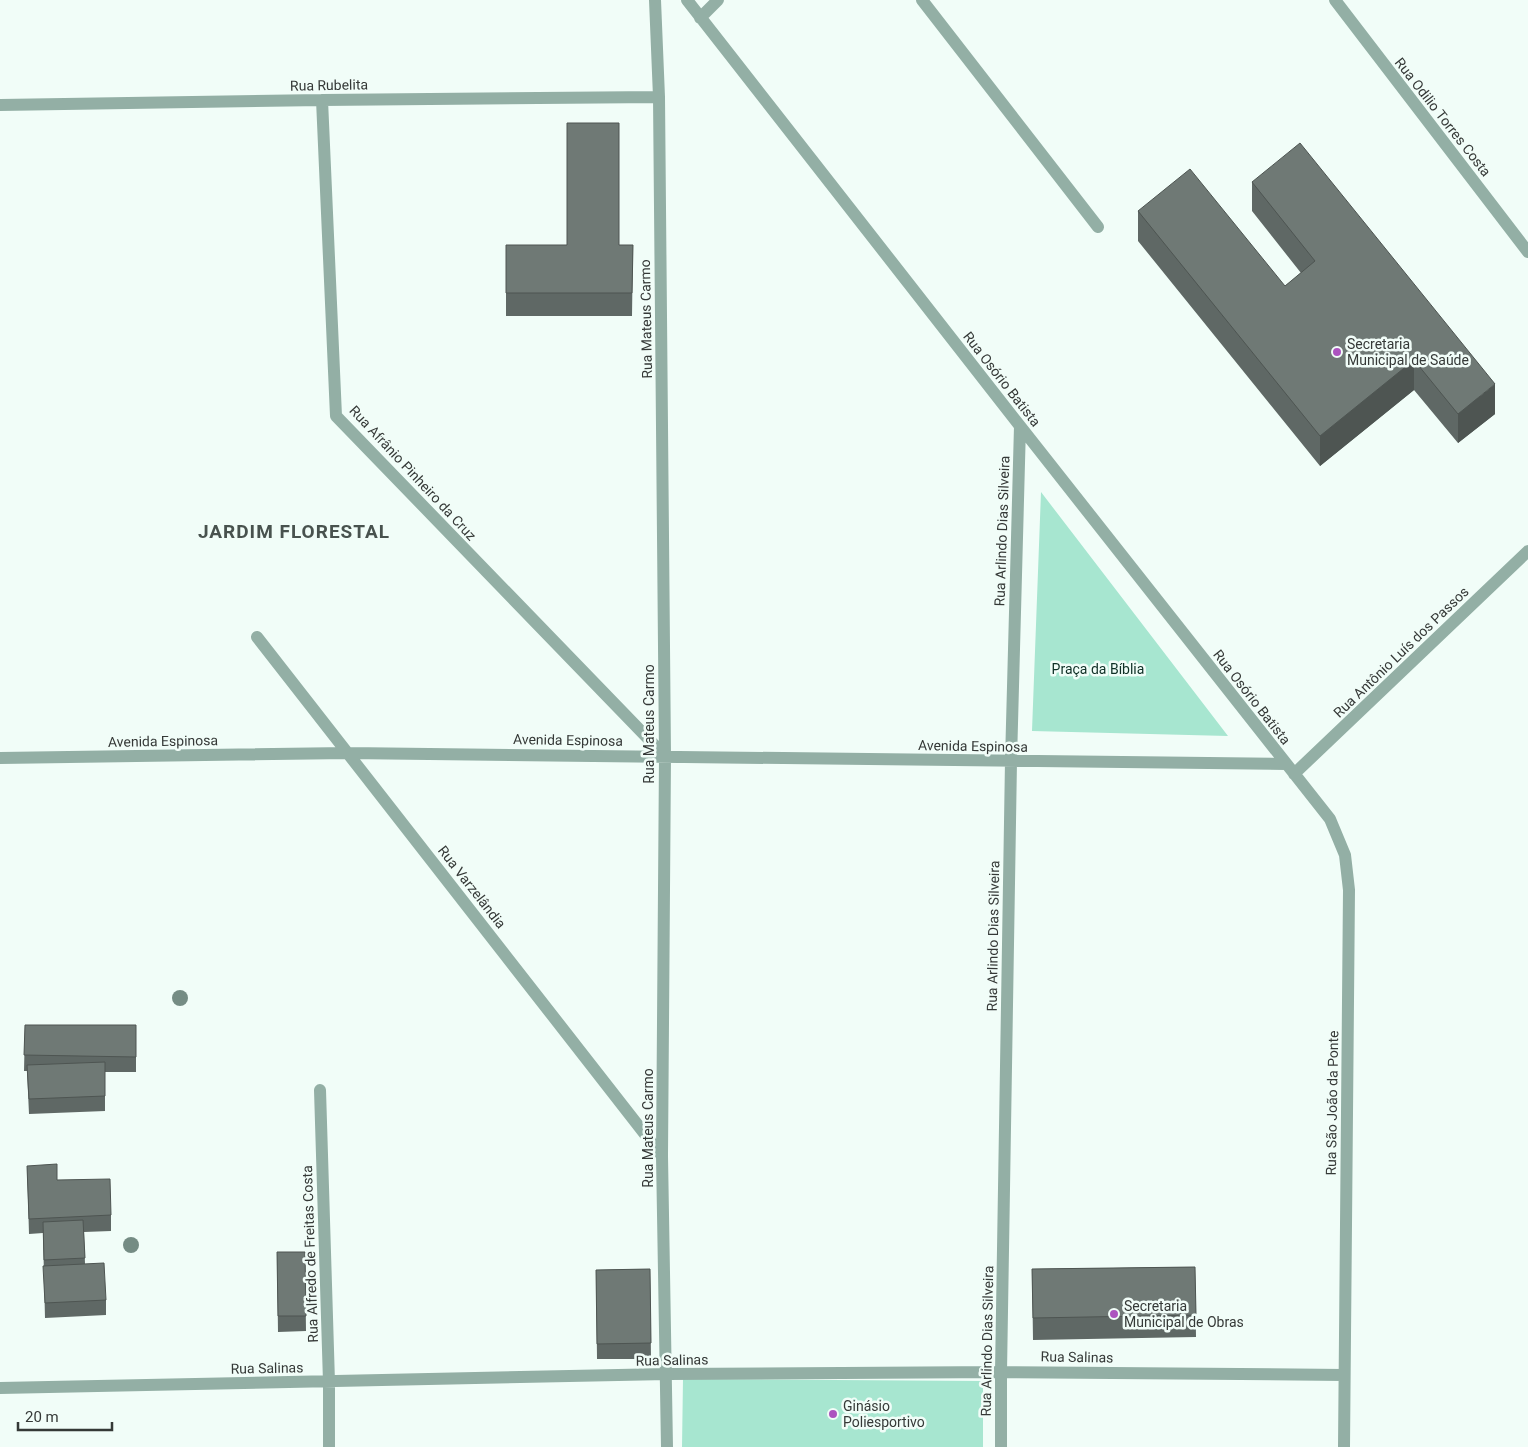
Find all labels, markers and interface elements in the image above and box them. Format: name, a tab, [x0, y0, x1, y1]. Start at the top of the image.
street label: Rua Odilio Torres Costa	[1392, 55, 1494, 179]
street label: Rua Rubelita	[290, 76, 368, 94]
street label: Rua Mateus Carmo	[637, 259, 655, 379]
street label: Rua Osório Batista	[960, 329, 1044, 429]
place label: Secretaria Municipal de Saúde	[1347, 336, 1469, 368]
marker: Secretaria Municipal de Saúde	[1331, 346, 1343, 358]
street label: Rua Afrânio Pinheiro da Cruz	[346, 402, 480, 544]
street label: Rua Arlindo Dias Silveira	[991, 455, 1013, 607]
district label: JARDIM FLORESTAL	[198, 520, 390, 543]
street label: Rua Antônio Luís dos Passos	[1330, 583, 1472, 721]
street label: Rua Osório Batista	[1210, 647, 1294, 747]
park label: Praça da Bíblia	[1052, 661, 1144, 677]
street label: Rua Mateus Carmo	[641, 664, 657, 784]
street label: Avenida Espinosa	[513, 731, 623, 749]
street label: Avenida Espinosa	[108, 732, 218, 750]
street label: Avenida Espinosa	[918, 737, 1028, 755]
street label: Rua Varzelândia	[435, 843, 509, 931]
street label: Rua Arlindo Dias Silveira	[984, 860, 1002, 1012]
street label: Rua São João da Ponte	[1323, 1030, 1341, 1176]
street label: Rua Mateus Carmo	[640, 1068, 656, 1188]
street label: Rua Alfredo de Freitas Costa	[299, 1165, 321, 1343]
street label: Rua Arlindo Dias Silveira	[978, 1265, 996, 1417]
place label: Secretaria Municipal de Obras	[1124, 1298, 1244, 1330]
marker: Secretaria Municipal de Obras	[1108, 1308, 1120, 1320]
street label: Rua Salinas	[1040, 1348, 1114, 1366]
street label: Rua Salinas	[635, 1351, 709, 1369]
street label: Rua Salinas	[230, 1359, 304, 1377]
place label: Ginásio Poliesportivo	[843, 1398, 925, 1430]
scale bar	[18, 1400, 111, 1432]
text: 20 m	[25, 1408, 59, 1426]
marker: Ginásio Poliesportivo	[827, 1408, 839, 1420]

